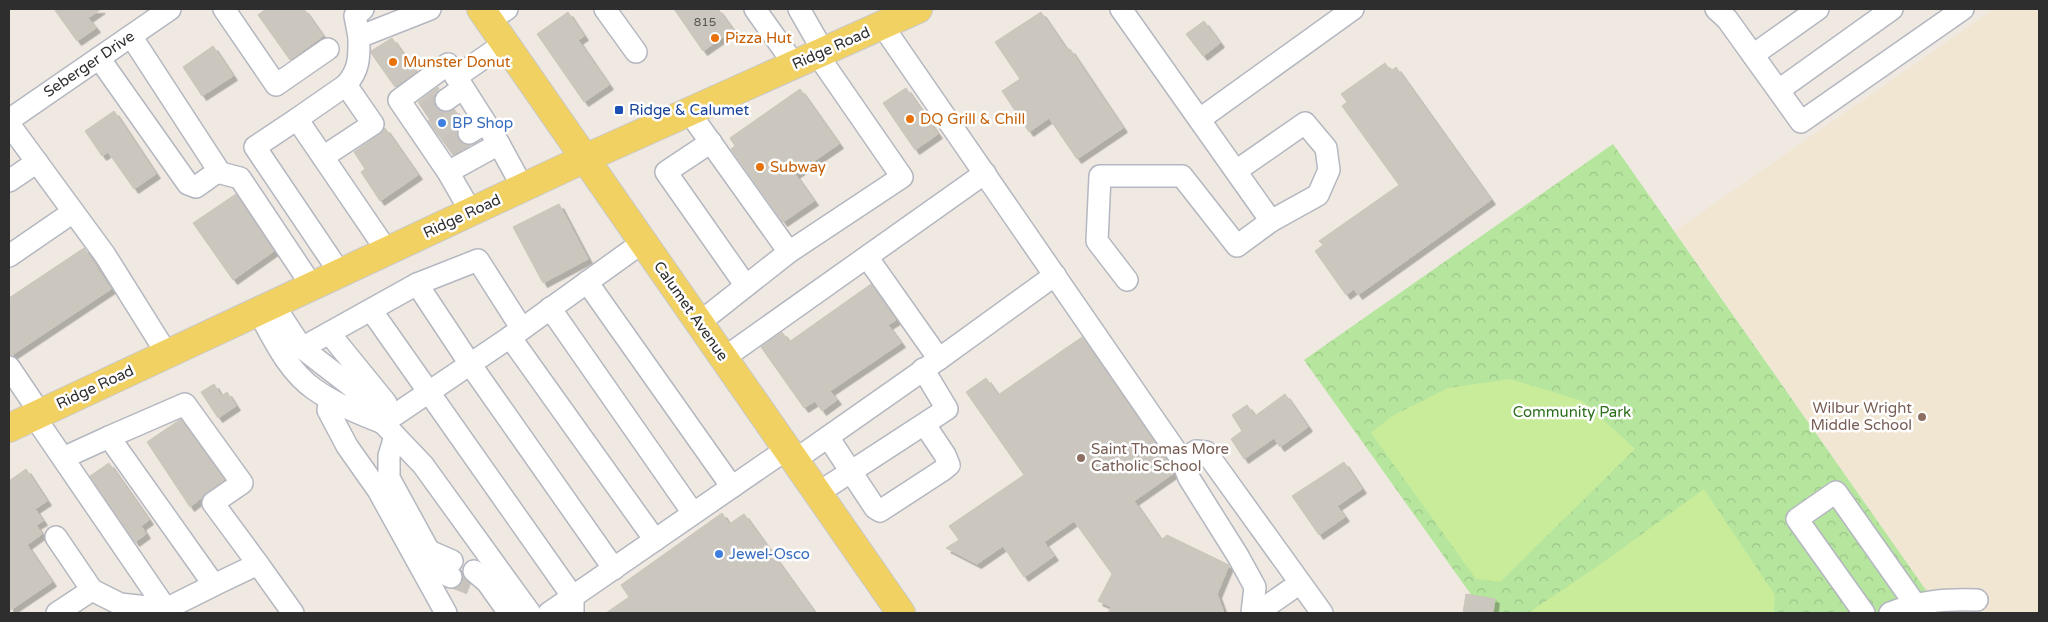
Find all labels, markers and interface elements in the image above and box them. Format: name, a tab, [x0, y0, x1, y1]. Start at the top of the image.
house number: 815	[694, 15, 716, 29]
street label: Ridge Road	[789, 23, 873, 73]
street label: Seberger Drive	[40, 27, 138, 101]
place label: Pizza Hut	[725, 29, 792, 47]
marker: Pizza Hut	[709, 32, 721, 44]
place label: Munster Donut	[403, 53, 511, 71]
marker: Munster Donut	[387, 56, 399, 68]
place label: Ridge & Calumet	[629, 101, 750, 119]
marker: Ridge & Calumet	[613, 104, 625, 116]
place label: DQ Grill & Chill	[920, 110, 1025, 128]
marker: DQ Grill & Chill	[904, 113, 916, 125]
place label: BP Shop	[452, 114, 513, 132]
marker: BP Shop	[436, 117, 448, 129]
place label: Subway	[770, 158, 826, 176]
marker: Subway	[754, 161, 766, 173]
street label: Ridge Road	[420, 190, 504, 242]
street label: Calumet Avenue	[650, 258, 732, 364]
street label: Ridge Road	[53, 361, 137, 413]
place label: Wilbur Wright Middle School	[1811, 399, 1912, 434]
park label: Community Park	[1513, 403, 1631, 421]
marker: Wilbur Wright Middle School	[1916, 411, 1928, 423]
place label: Saint Thomas More Catholic School	[1091, 440, 1229, 475]
marker: Saint Thomas More Catholic School	[1075, 452, 1087, 464]
place label: Jewel-Osco	[729, 545, 810, 563]
marker: Jewel-Osco	[713, 548, 725, 560]

